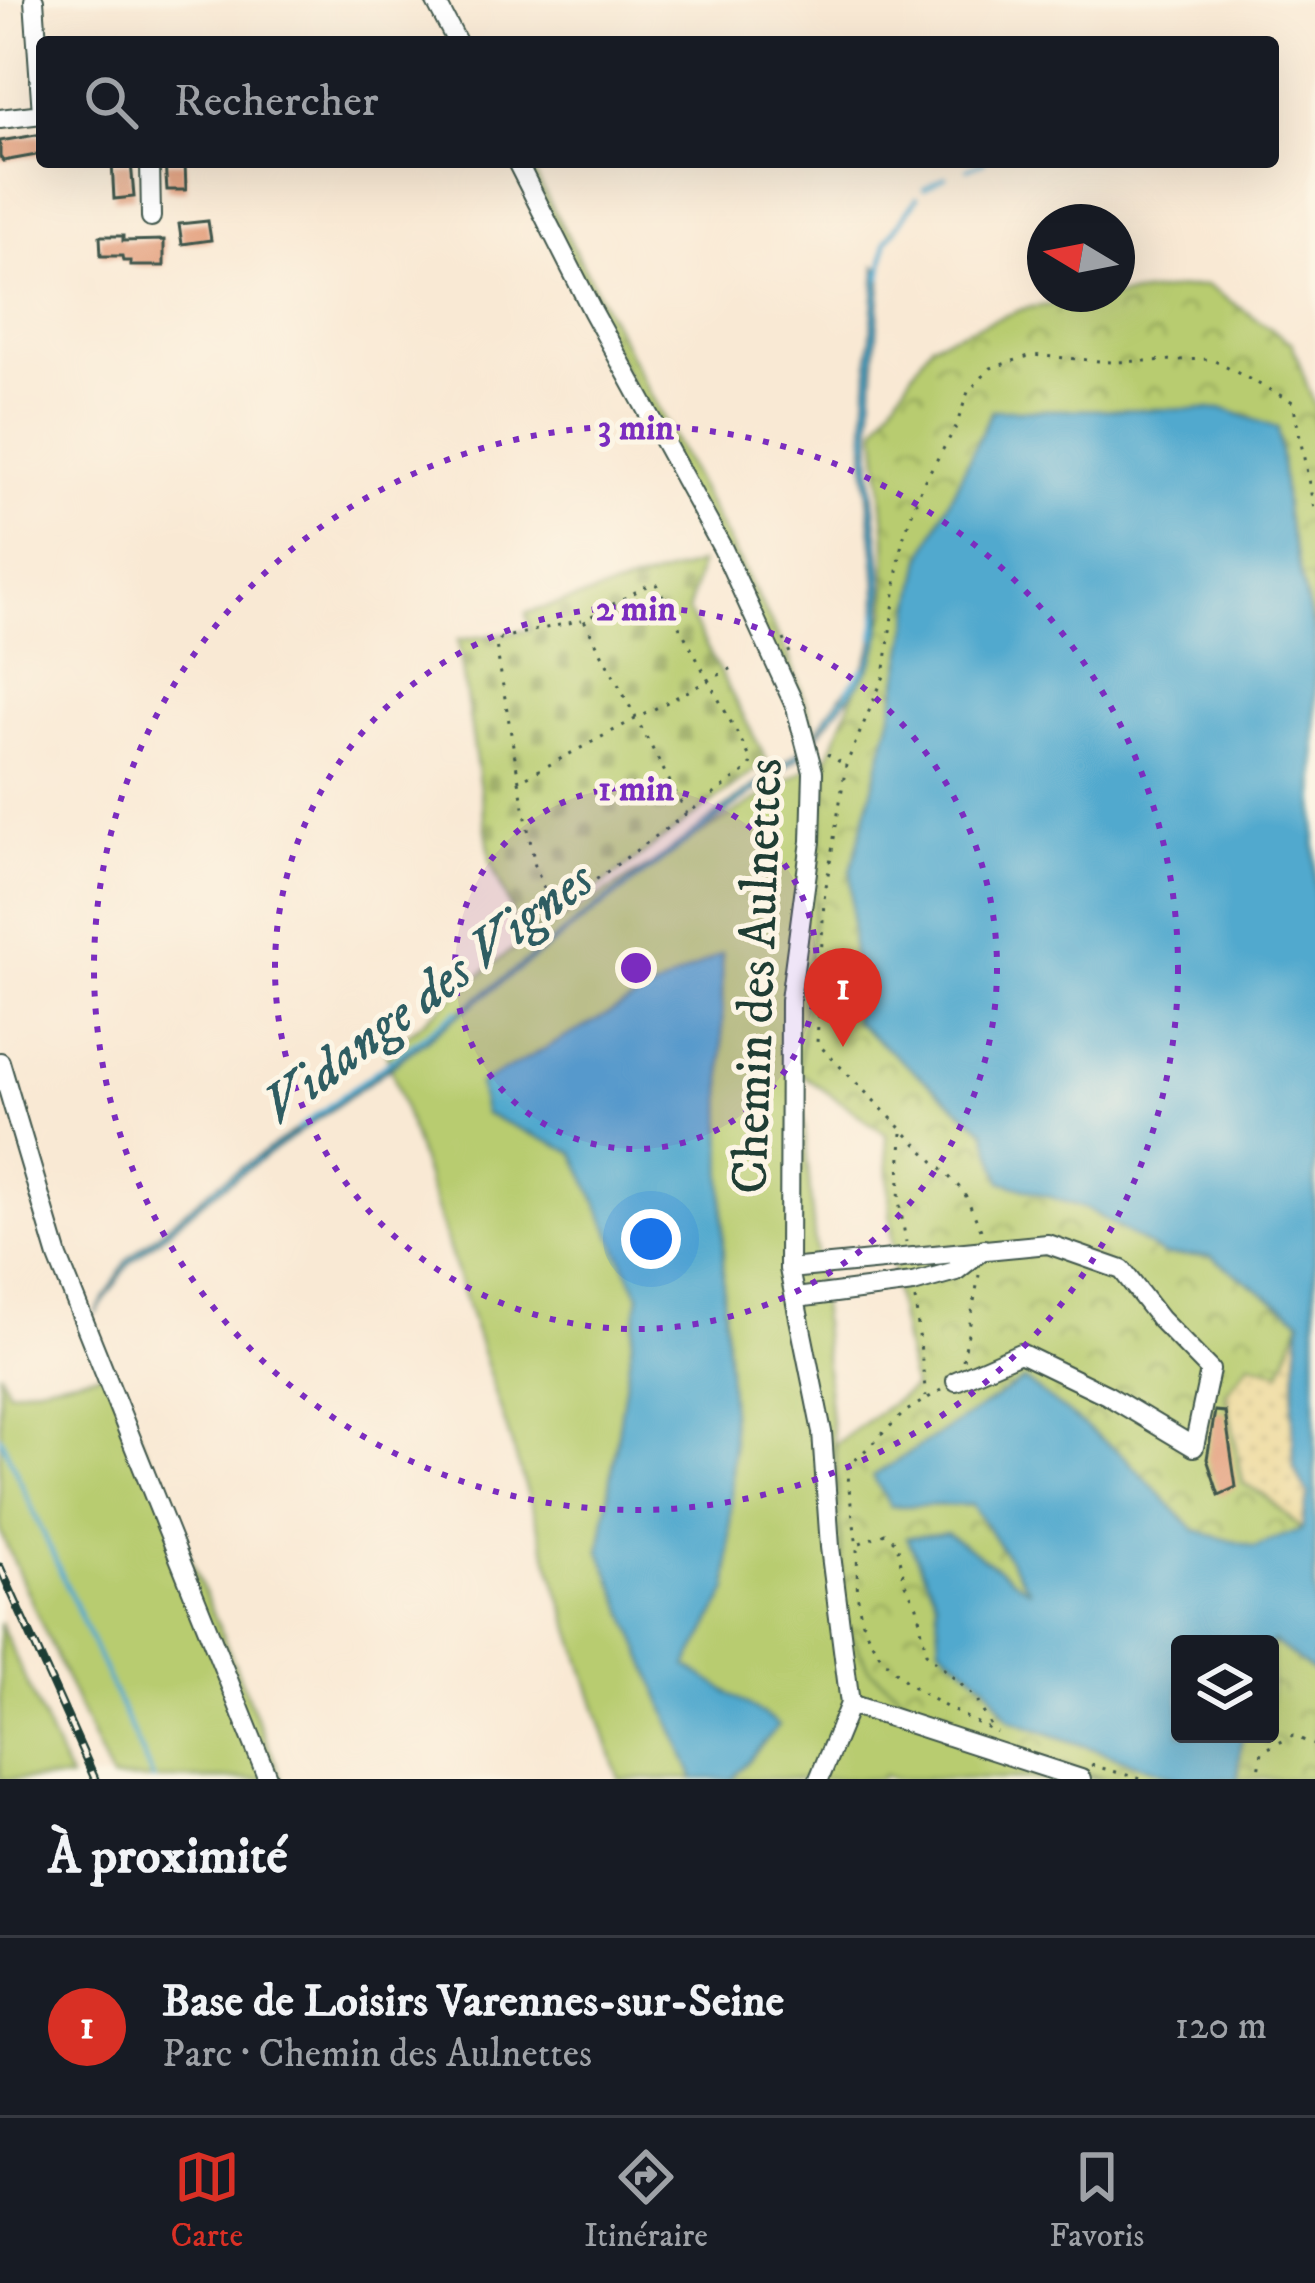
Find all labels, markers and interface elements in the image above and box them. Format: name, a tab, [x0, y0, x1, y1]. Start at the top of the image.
search box	[36, 36, 1279, 168]
icon: search	[78, 69, 144, 135]
text: Rechercher	[174, 74, 379, 130]
north arrow	[1027, 204, 1135, 312]
text: 3 min	[598, 406, 674, 451]
text: 2 min	[596, 587, 676, 632]
street label: Chemin des Aulnettes	[718, 757, 798, 1195]
text: 1 min	[598, 767, 674, 812]
water label: Vidange des Vignes	[249, 846, 609, 1141]
centre of rings	[615, 947, 657, 989]
pin: 1	[804, 948, 882, 1047]
your location	[621, 1209, 681, 1269]
map controls	[1171, 1635, 1279, 1743]
button: layers	[1171, 1635, 1279, 1743]
text: À proximité	[48, 1825, 288, 1889]
text: Base de Loisirs Varennes-sur-Seine	[162, 1974, 784, 2030]
text: 1	[80, 2002, 94, 2051]
text: 120 m	[1175, 2002, 1267, 2051]
text: Parc · Chemin des Aulnettes	[162, 2030, 592, 2079]
tab: Carte	[171, 2144, 243, 2257]
tab: Itinéraire	[584, 2144, 708, 2257]
tab: Favoris	[1049, 2144, 1144, 2257]

